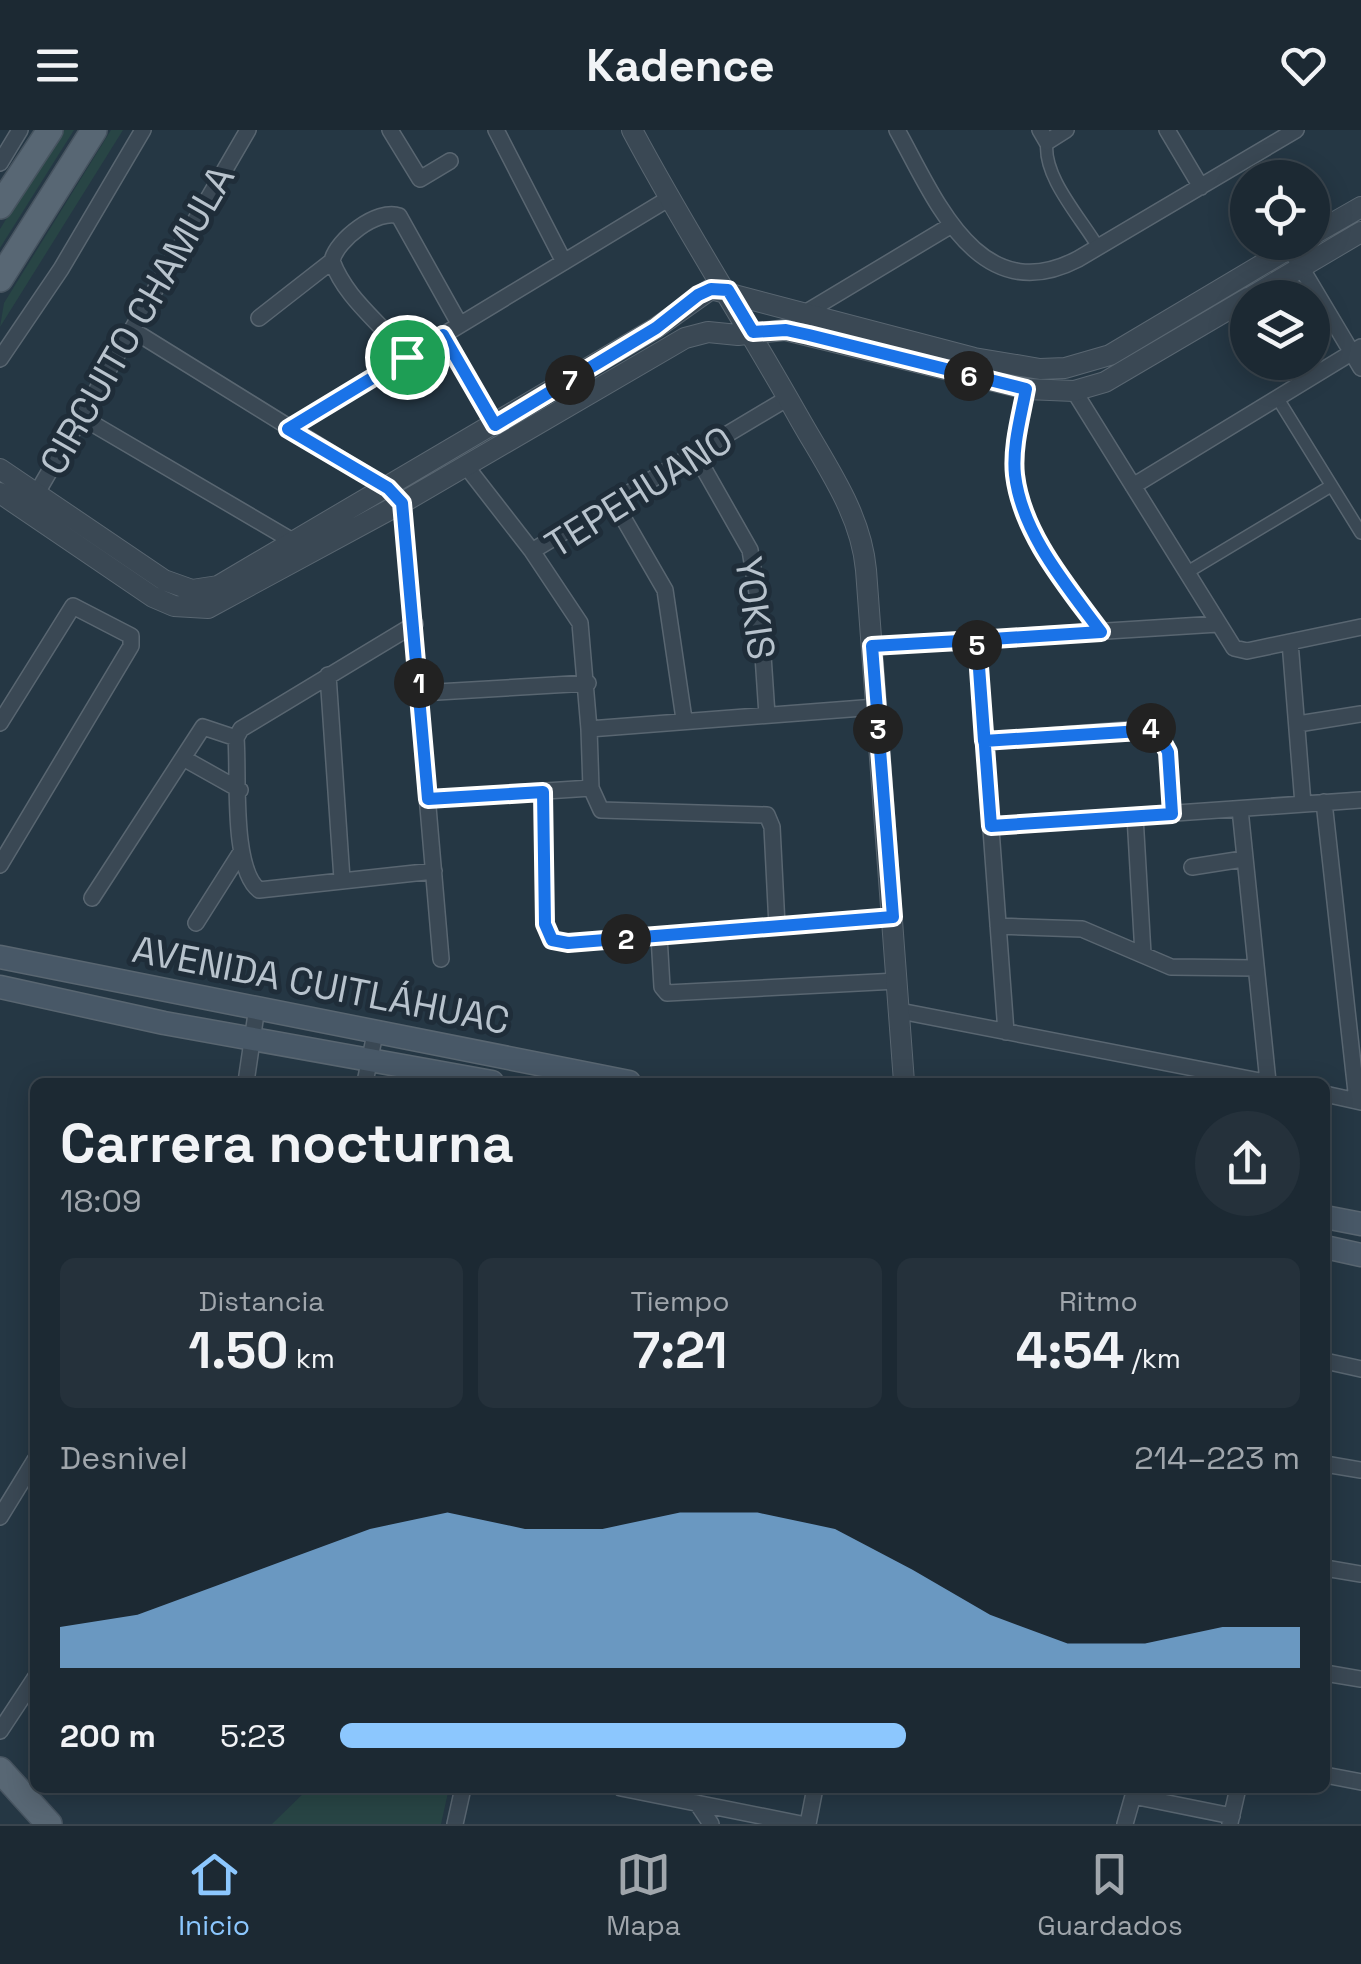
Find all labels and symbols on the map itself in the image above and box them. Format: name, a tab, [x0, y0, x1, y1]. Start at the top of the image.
street label: CIRCUITO CHAMULA	[29, 157, 245, 483]
pin	[365, 315, 450, 400]
pin: 6	[944, 351, 994, 401]
pin: 7	[545, 355, 595, 405]
street label: TEPEHUANO	[536, 415, 742, 569]
street label: YOKIS	[724, 554, 786, 662]
pin: 5	[952, 620, 1002, 670]
pin: 1	[394, 658, 444, 708]
pin: 4	[1126, 703, 1176, 753]
pin: 3	[853, 704, 903, 754]
pin: 2	[601, 914, 651, 964]
street label: AVENIDA CUITLÁHUAC	[128, 925, 514, 1045]

